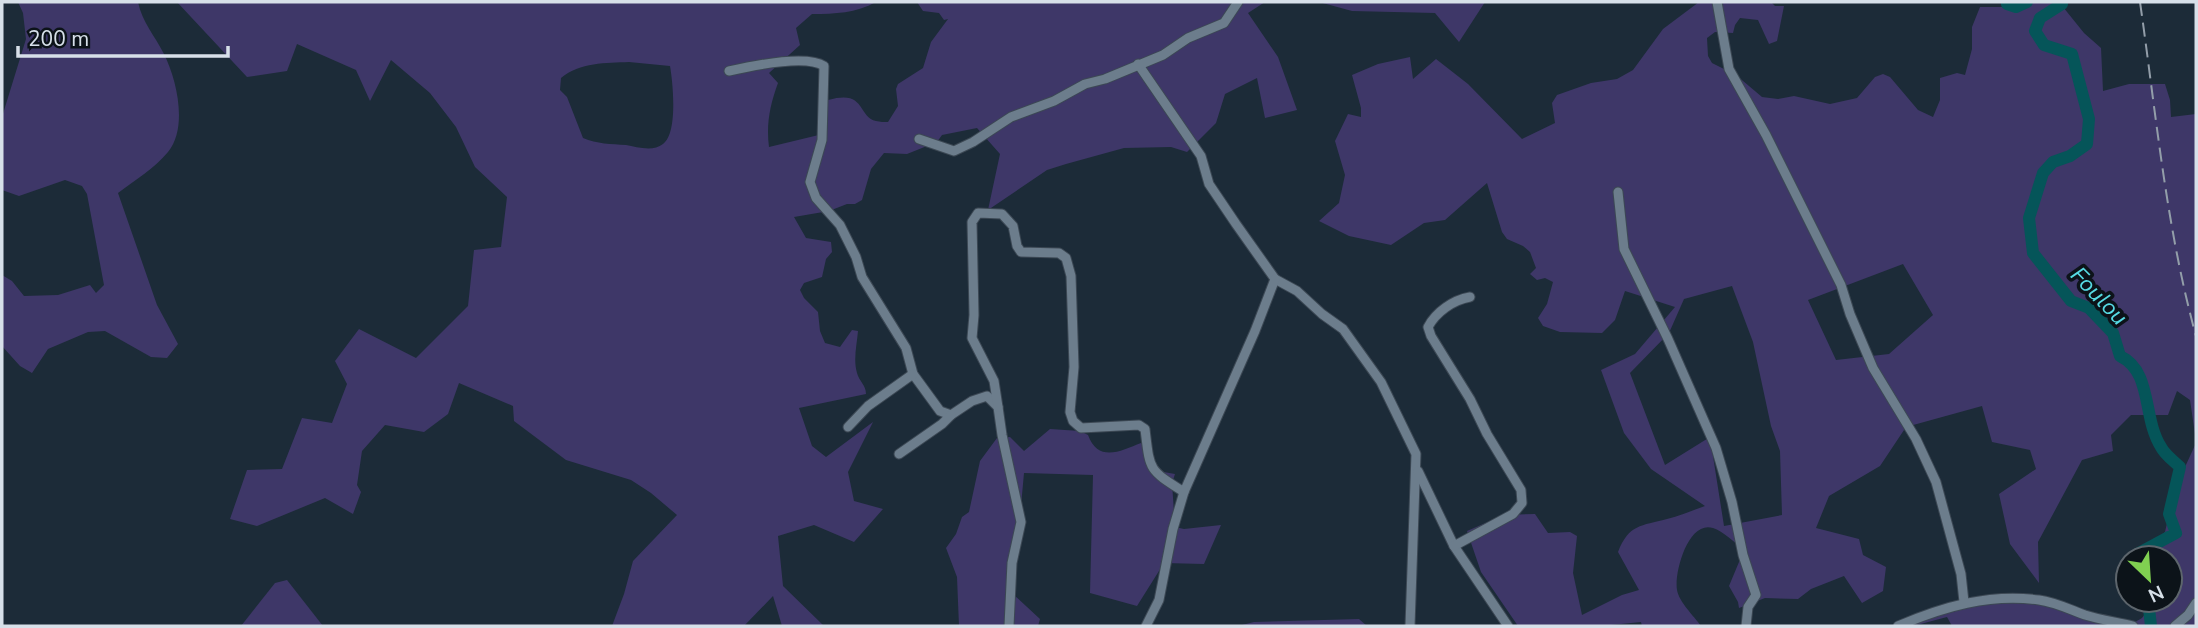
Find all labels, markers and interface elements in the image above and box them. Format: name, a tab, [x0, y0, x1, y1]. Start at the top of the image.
scale bar	[18, 14, 228, 58]
text: 200 m	[28, 25, 89, 53]
water label: Foulou	[2063, 260, 2135, 332]
north arrow	[2114, 544, 2184, 614]
text: N	[2144, 579, 2168, 608]

